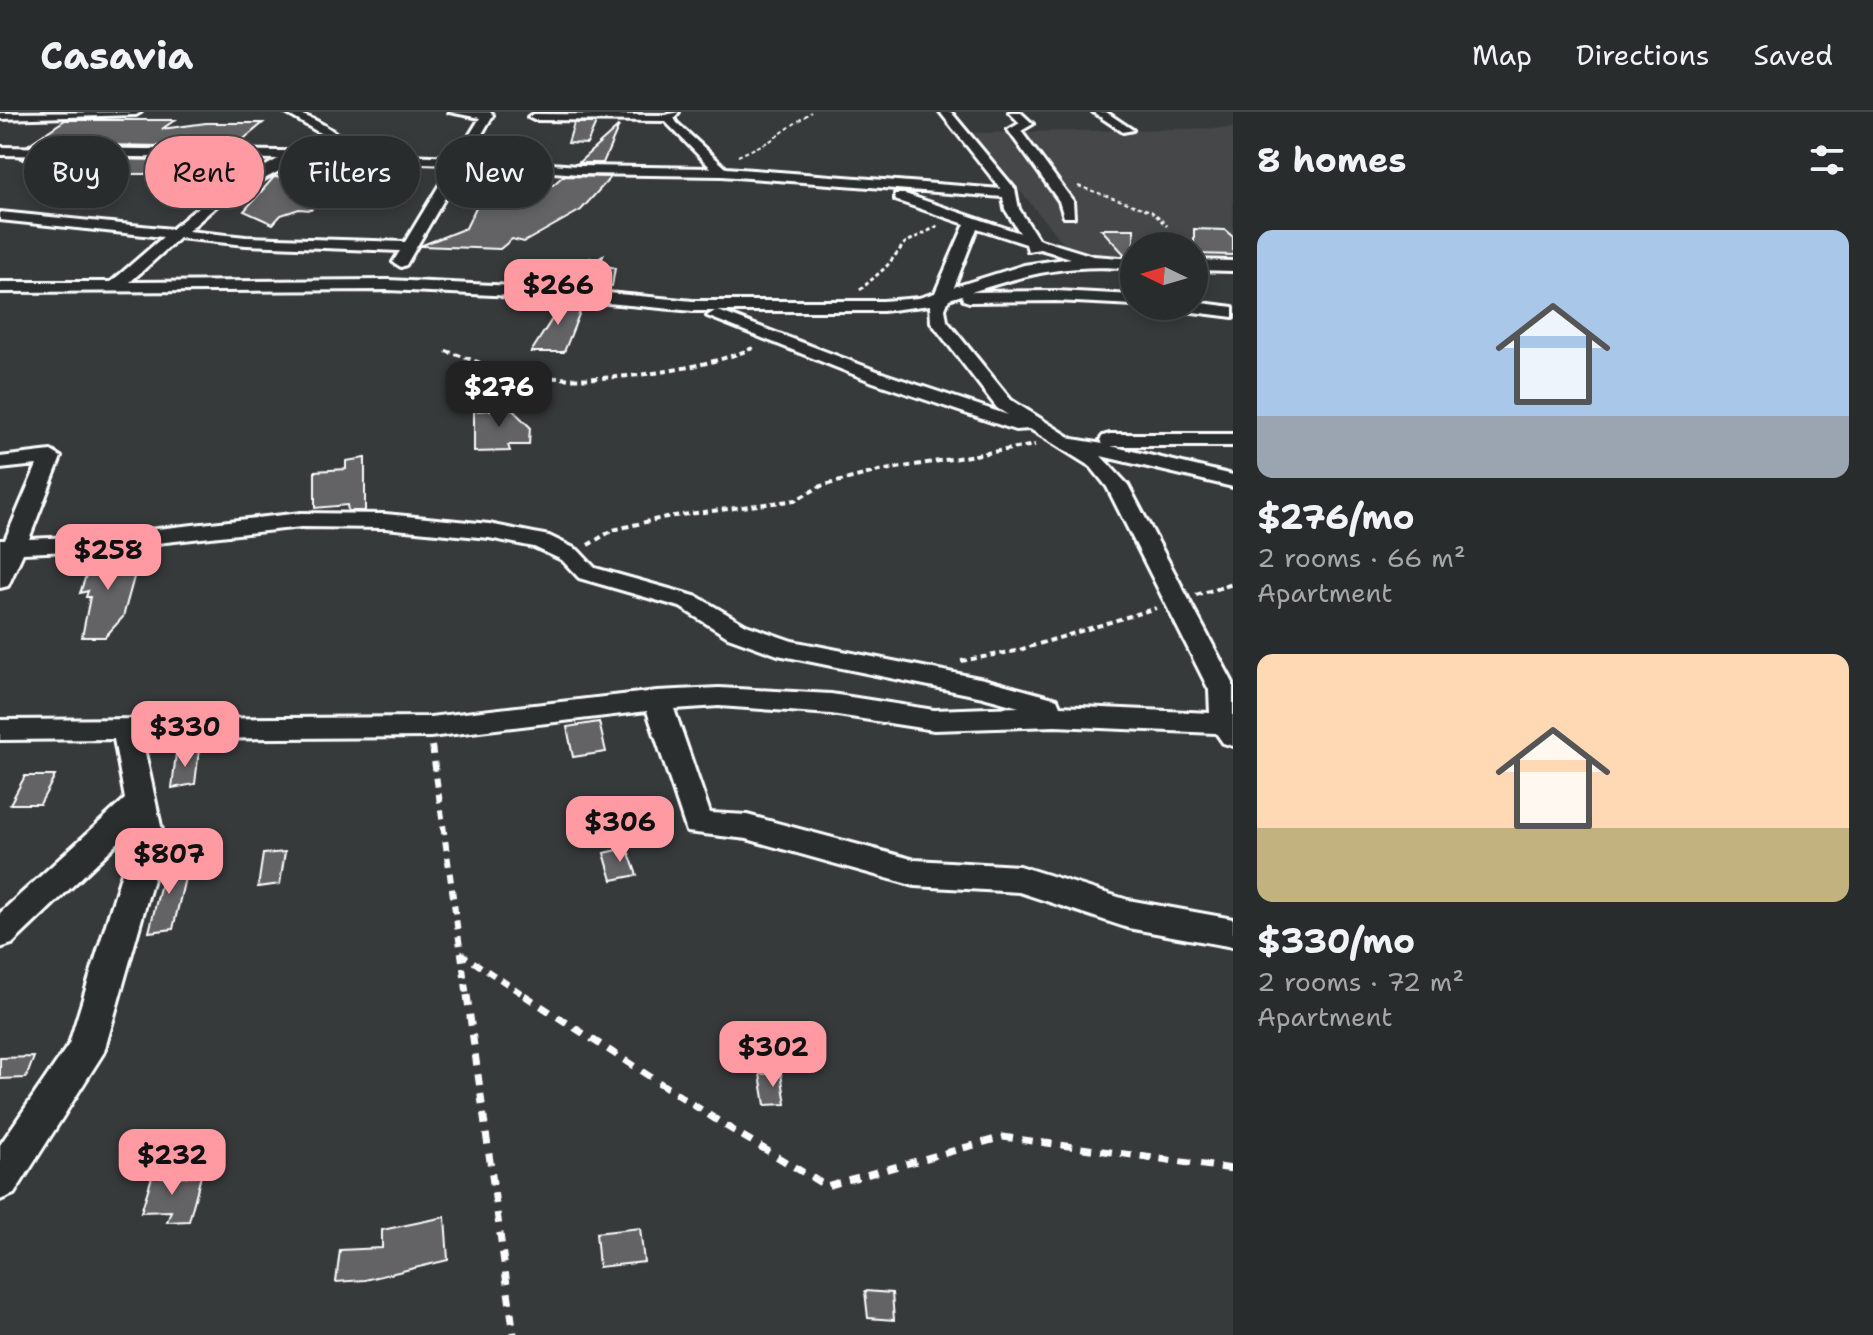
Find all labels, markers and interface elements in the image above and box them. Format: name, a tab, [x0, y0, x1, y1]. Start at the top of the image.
text: Casavia	[40, 30, 193, 81]
text: Map	[1472, 36, 1532, 74]
text: Directions	[1576, 36, 1710, 74]
text: Saved	[1754, 36, 1833, 74]
chip: Buy	[24, 136, 129, 208]
chip: Rent	[145, 136, 264, 208]
chip: Filters	[280, 136, 420, 208]
chip: New	[436, 136, 553, 208]
text: 8 homes	[1257, 137, 1406, 183]
icon: filters	[1805, 138, 1849, 182]
north arrow	[1120, 232, 1208, 320]
map controls	[1120, 232, 1208, 320]
pin: $266	[511, 259, 605, 327]
text: $266	[522, 267, 594, 302]
icon: home	[1481, 282, 1625, 426]
pin: $276	[452, 361, 546, 429]
text: $276	[464, 369, 534, 404]
text: $276/mo	[1257, 494, 1414, 540]
pin: $258	[61, 524, 155, 592]
text: $258	[73, 532, 143, 567]
text: 2 rooms · 66 m²	[1257, 540, 1466, 575]
text: Apartment	[1257, 575, 1393, 610]
pin: $330	[138, 701, 232, 769]
icon: home	[1481, 706, 1625, 850]
text: $330	[149, 709, 221, 744]
pin: $306	[573, 796, 667, 864]
text: $306	[584, 804, 656, 839]
pin: $807	[122, 828, 216, 896]
text: $807	[133, 836, 205, 871]
text: $330/mo	[1257, 918, 1415, 964]
text: 2 rooms · 72 m²	[1257, 964, 1464, 999]
text: Apartment	[1257, 999, 1393, 1034]
pin: $302	[726, 1021, 820, 1089]
text: $302	[737, 1029, 809, 1064]
pin: $232	[125, 1129, 219, 1197]
text: $232	[137, 1137, 207, 1172]

